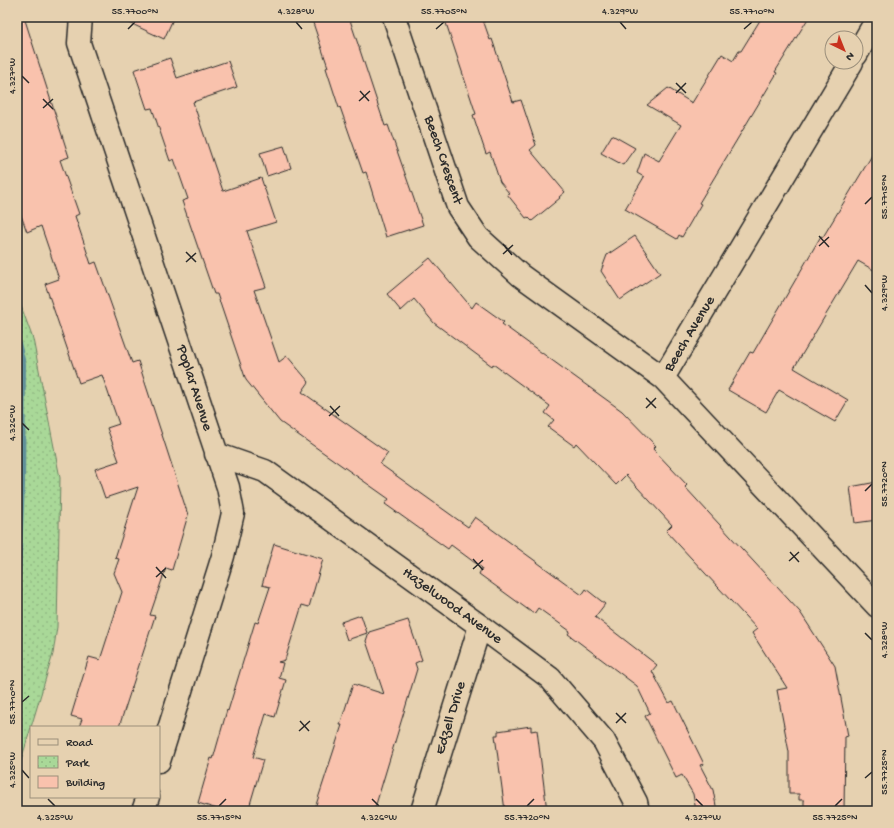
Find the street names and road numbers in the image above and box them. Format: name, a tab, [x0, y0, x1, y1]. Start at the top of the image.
street label: Beech Crescent	[419, 112, 467, 209]
street label: Beech Avenue	[660, 293, 720, 376]
street label: Poplar Avenue	[171, 342, 216, 433]
street label: Hazelwood Avenue	[398, 564, 506, 648]
street label: Edzell Drive	[431, 679, 471, 757]

